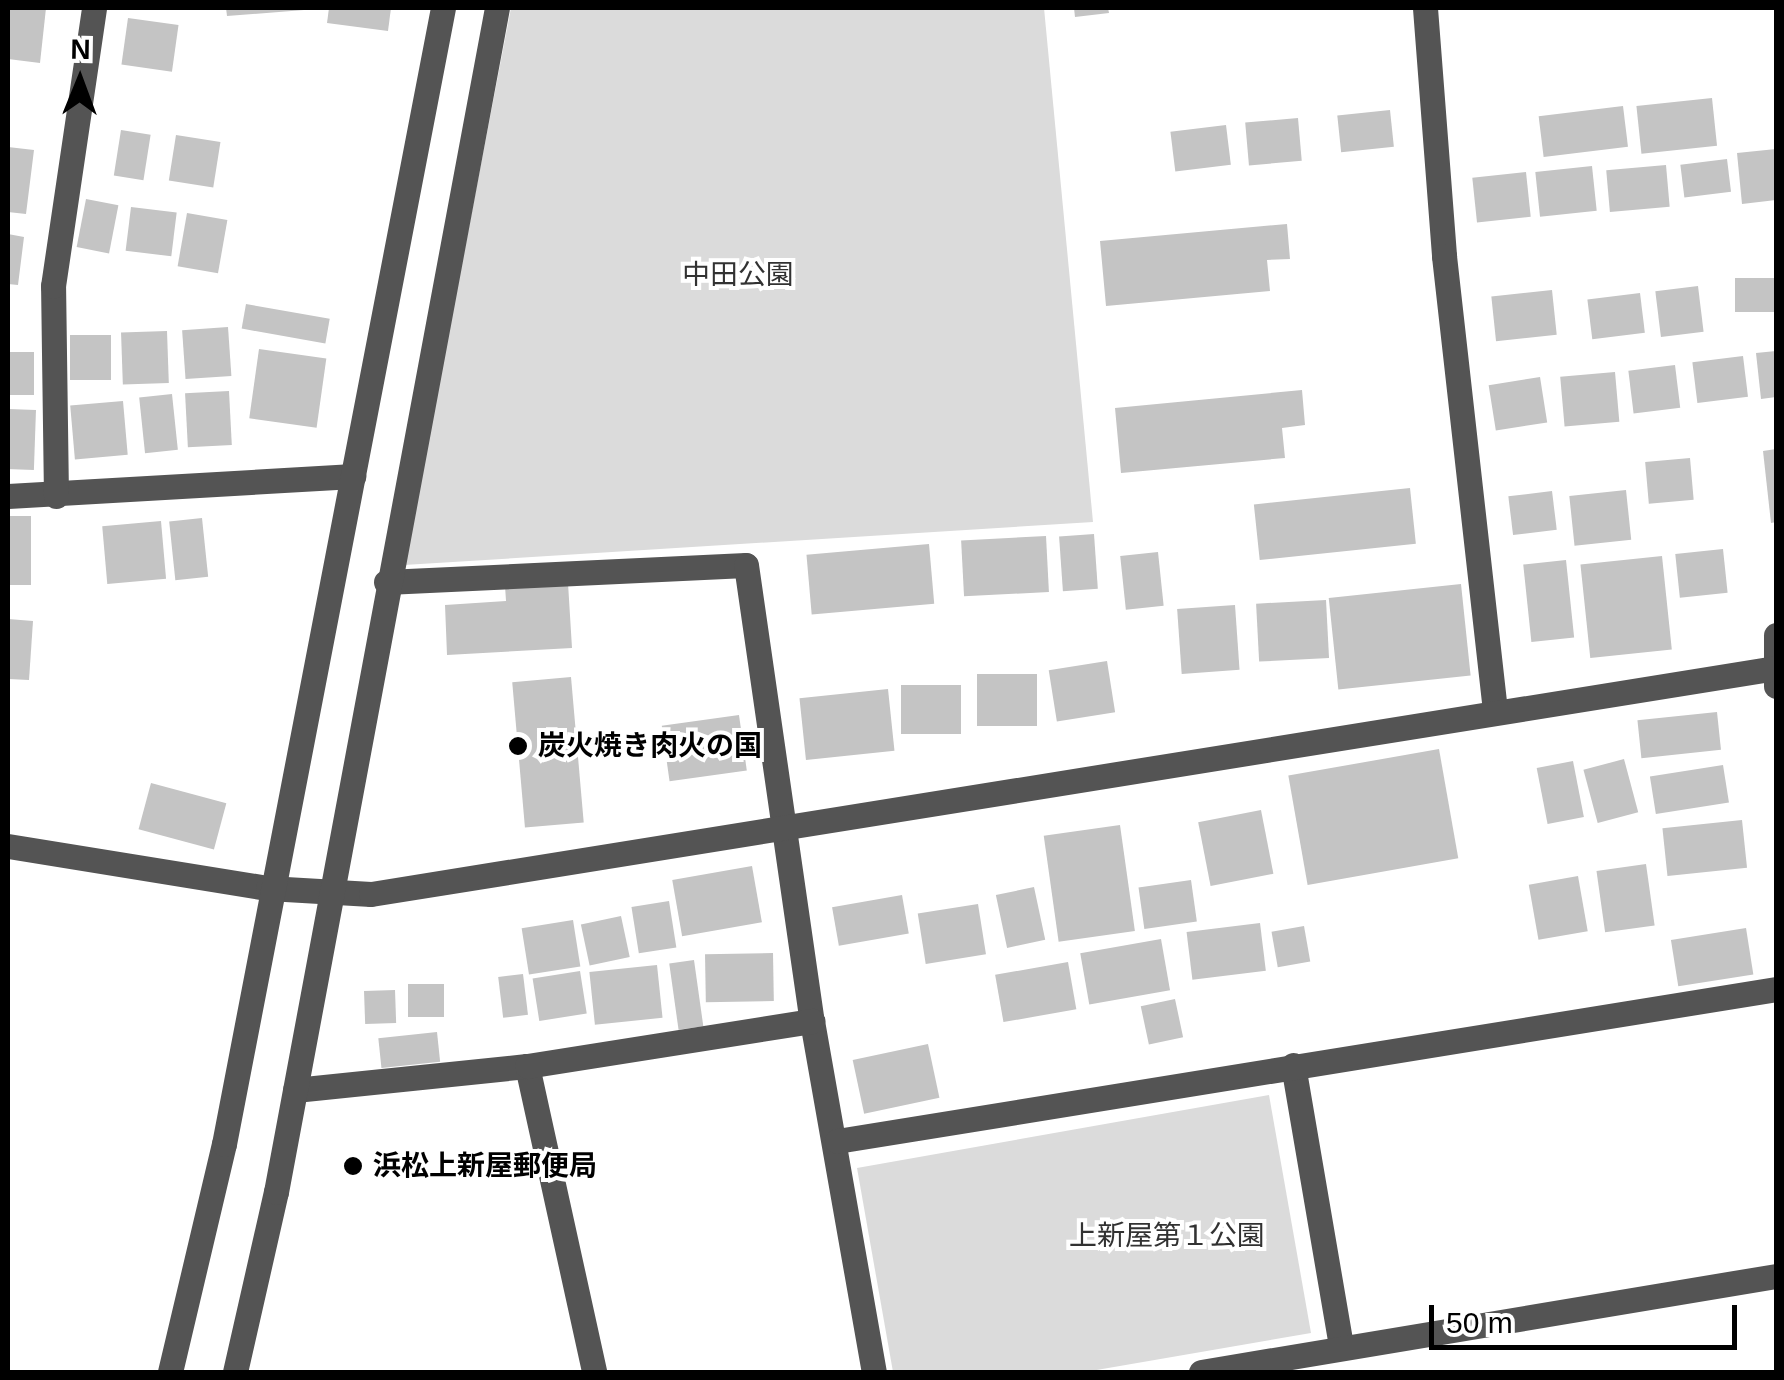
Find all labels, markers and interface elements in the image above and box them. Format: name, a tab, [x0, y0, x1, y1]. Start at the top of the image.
north arrow	[30, 30, 130, 130]
text: N	[70, 34, 91, 65]
park label: 中田公園	[682, 258, 794, 292]
place label: 炭火焼き肉火の国	[538, 729, 762, 763]
marker: 炭火焼き肉火の国	[507, 735, 529, 757]
place label: 浜松上新屋郵便局	[373, 1149, 597, 1183]
marker: 浜松上新屋郵便局	[342, 1155, 364, 1177]
park label: 上新屋第１公園	[1069, 1219, 1265, 1253]
scale bar	[1434, 1285, 1742, 1347]
text: 50 m	[1446, 1306, 1513, 1339]

